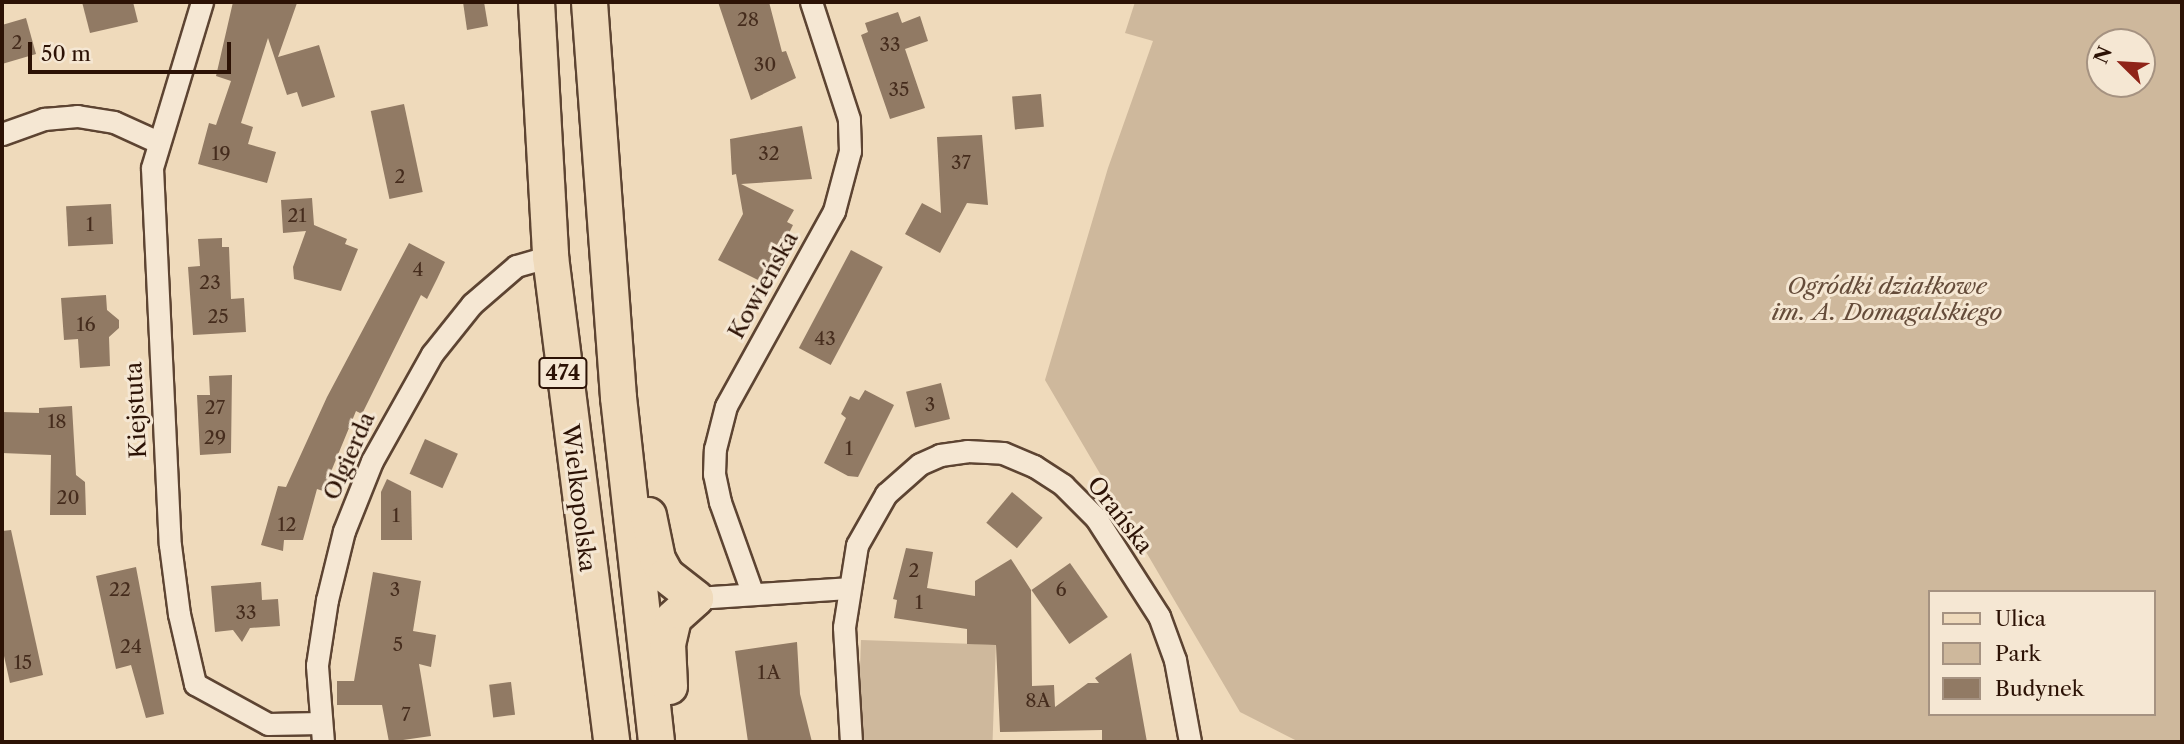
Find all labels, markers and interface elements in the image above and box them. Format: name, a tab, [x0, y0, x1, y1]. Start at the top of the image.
house number: 28	[737, 9, 759, 31]
scale bar	[32, 28, 234, 72]
north arrow	[2086, 28, 2156, 98]
house number: 2	[12, 32, 22, 54]
house number: 33	[880, 34, 900, 56]
text: 50 m	[41, 41, 91, 66]
text: N	[2089, 43, 2117, 67]
house number: 30	[754, 54, 776, 76]
house number: 35	[889, 79, 909, 101]
house number: 19	[211, 143, 231, 165]
house number: 32	[758, 143, 780, 165]
house number: 37	[951, 152, 971, 174]
house number: 2	[395, 166, 405, 188]
house number: 21	[288, 205, 306, 227]
house number: 1	[86, 214, 94, 236]
street label: Kowieńska	[722, 226, 804, 344]
house number: 4	[413, 259, 423, 281]
house number: 23	[199, 272, 221, 294]
park label: Ogródki działkowe im. A. Domagalskiego	[1772, 272, 2002, 326]
house number: 25	[207, 306, 229, 328]
house number: 16	[76, 314, 96, 336]
house number: 43	[814, 328, 836, 350]
road number: 474	[537, 356, 589, 390]
street label: Kiejstuta	[120, 361, 152, 459]
house number: 3	[925, 394, 935, 416]
house number: 27	[205, 397, 225, 419]
street label: Olgierda	[317, 408, 381, 504]
house number: 18	[47, 411, 67, 433]
street label: Wielkopolska	[556, 423, 602, 573]
house number: 29	[204, 427, 226, 449]
house number: 1	[845, 438, 853, 460]
street label: Orańska	[1081, 471, 1159, 559]
house number: 20	[57, 487, 79, 509]
house number: 1	[392, 505, 400, 527]
house number: 12	[278, 514, 296, 536]
house number: 2	[909, 560, 919, 582]
house number: 22	[109, 579, 131, 601]
house number: 3	[390, 579, 400, 601]
house number: 6	[1055, 579, 1067, 601]
legend	[1928, 590, 2156, 716]
house number: 1	[915, 592, 923, 614]
house number: 33	[236, 602, 256, 624]
text: Ulica	[1995, 606, 2046, 631]
house number: 5	[393, 634, 403, 656]
house number: 24	[120, 636, 142, 658]
text: Park	[1995, 641, 2041, 666]
house number: 15	[14, 652, 32, 674]
house number: 1A	[758, 662, 780, 684]
text: Budynek	[1995, 676, 2084, 701]
house number: 8A	[1025, 690, 1051, 712]
house number: 7	[401, 704, 411, 726]

